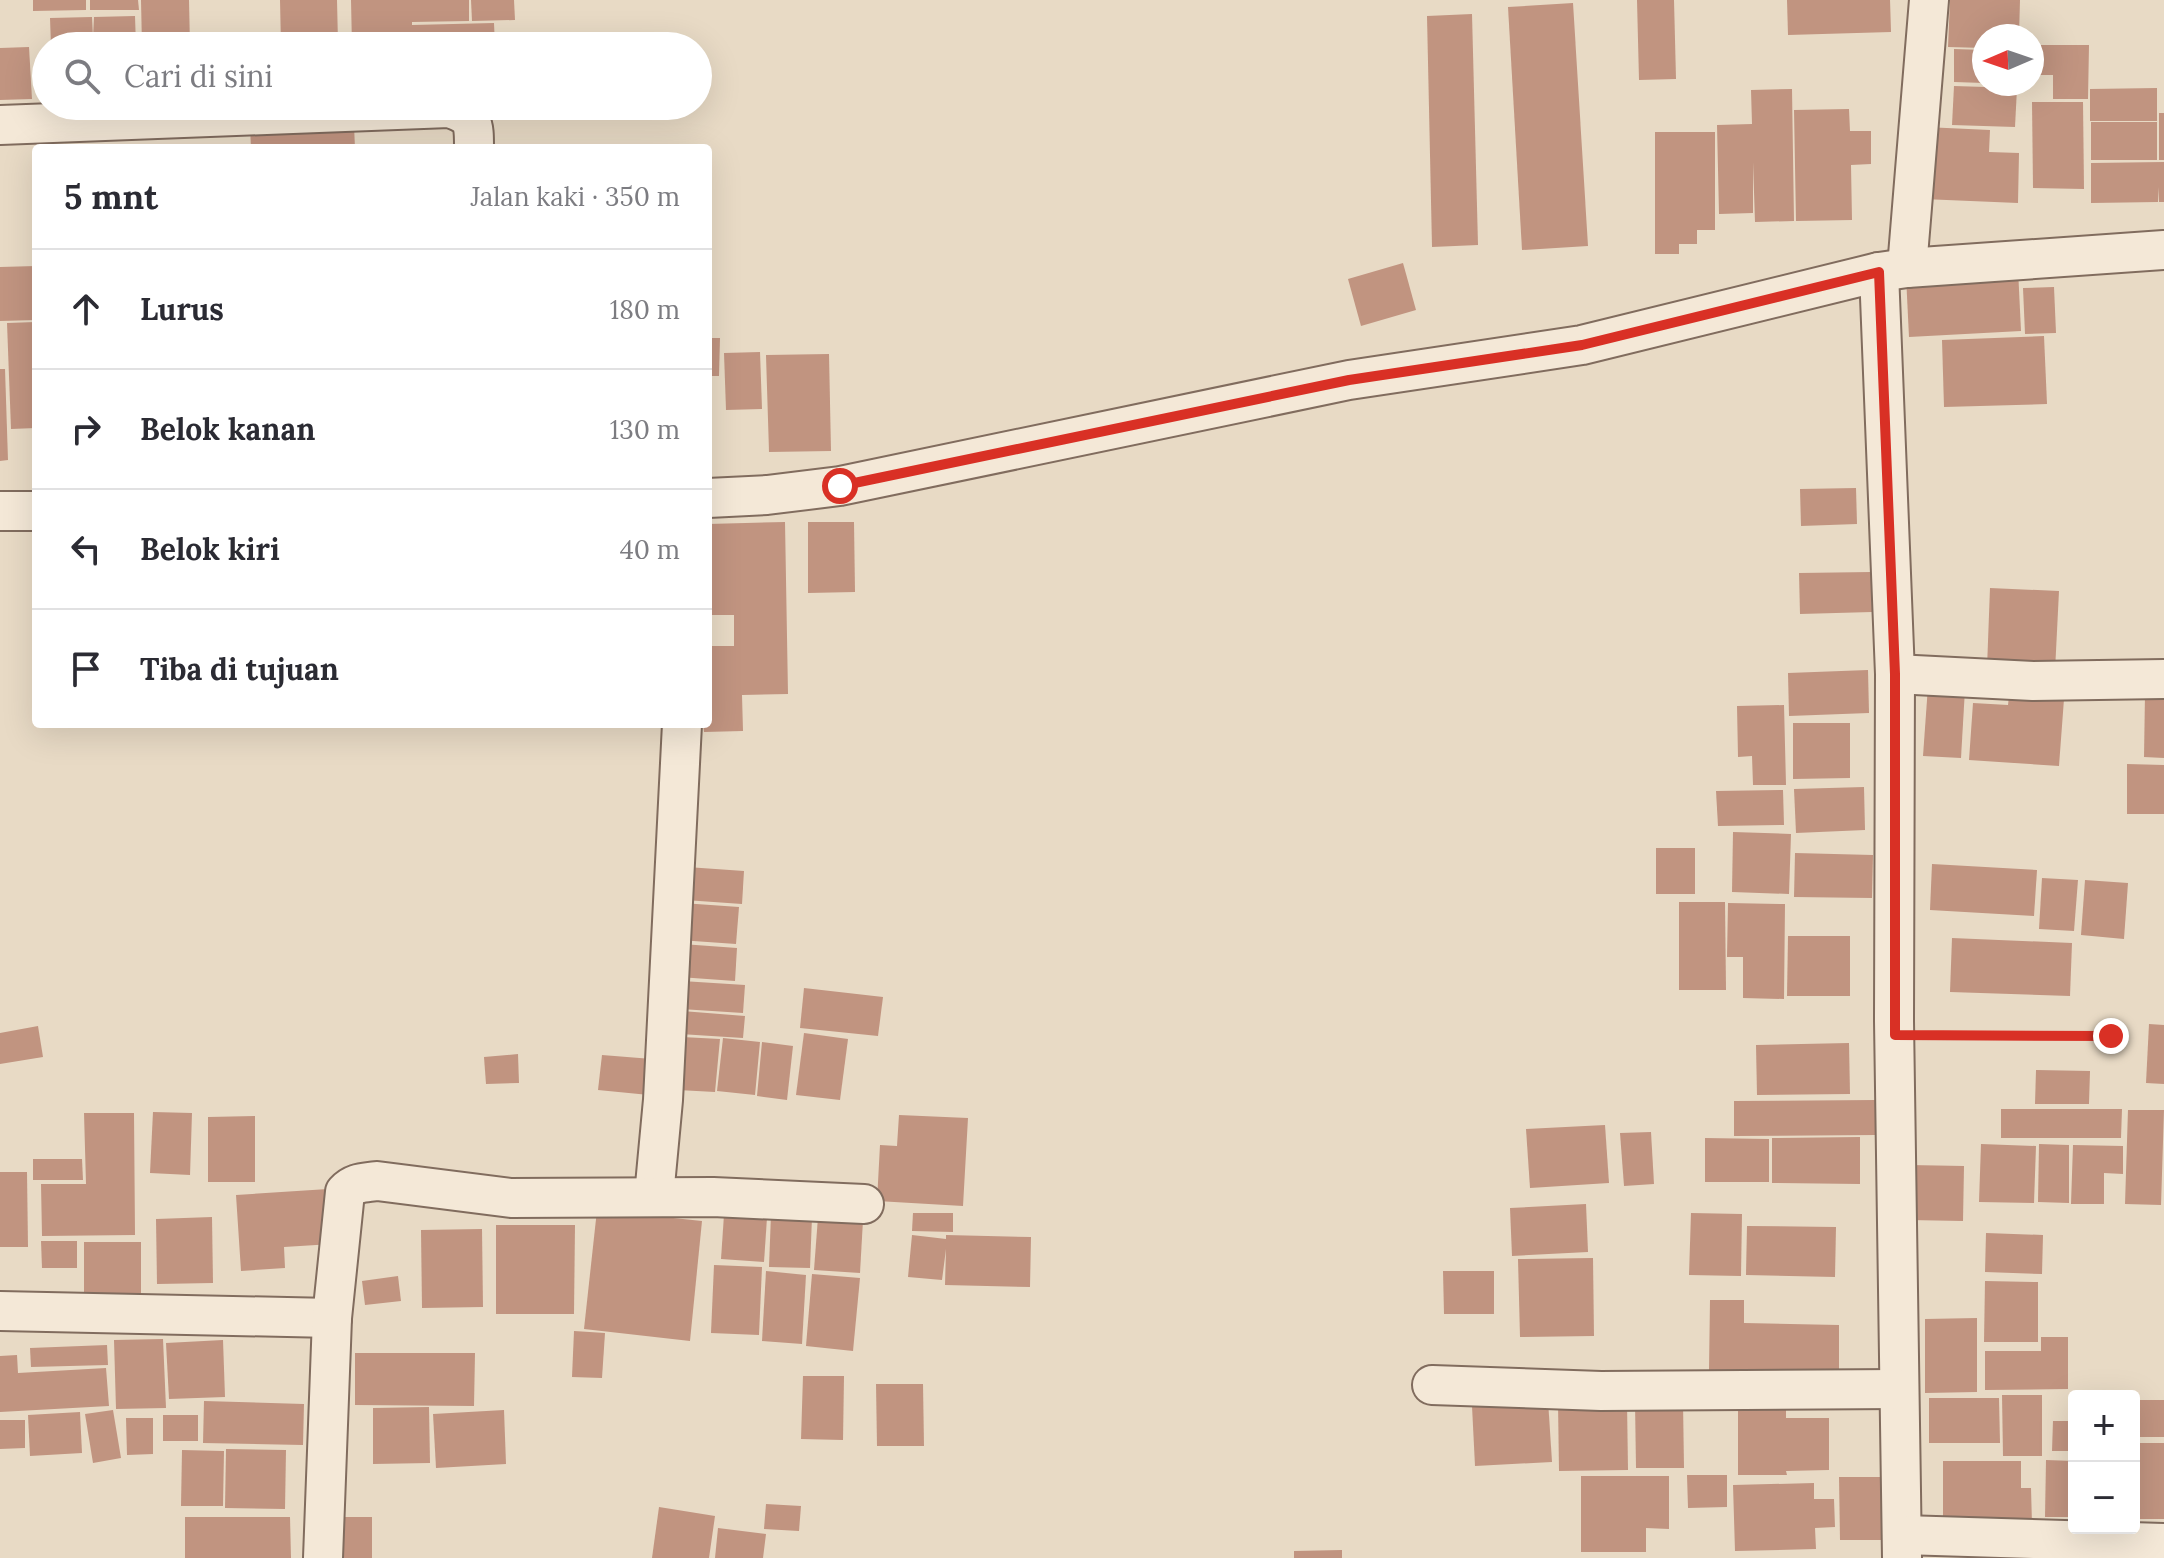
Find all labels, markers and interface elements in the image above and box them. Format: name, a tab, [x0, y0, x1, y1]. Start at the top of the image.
north arrow	[1972, 24, 2044, 96]
search box	[32, 32, 712, 120]
icon: search	[60, 54, 104, 98]
text: Cari di sini	[124, 57, 273, 95]
text: 5 mnt	[64, 175, 158, 218]
text: Jalan kaki · 350 m	[470, 180, 680, 213]
icon: ahead	[64, 287, 108, 331]
text: Lurus	[140, 290, 224, 328]
text: 180 m	[610, 293, 680, 326]
icon: right	[64, 407, 108, 451]
text: Belok kanan	[140, 410, 315, 448]
text: 130 m	[610, 413, 680, 446]
route start	[822, 468, 858, 504]
icon: left	[64, 527, 108, 571]
text: Belok kiri	[140, 530, 280, 568]
text: 40 m	[620, 533, 680, 566]
icon: arrive	[64, 647, 108, 691]
text: Tiba di tujuan	[140, 650, 339, 688]
route end	[2093, 1018, 2129, 1054]
map controls	[2068, 1390, 2140, 1534]
button: +	[2068, 1390, 2140, 1462]
button: −	[2068, 1462, 2140, 1534]

